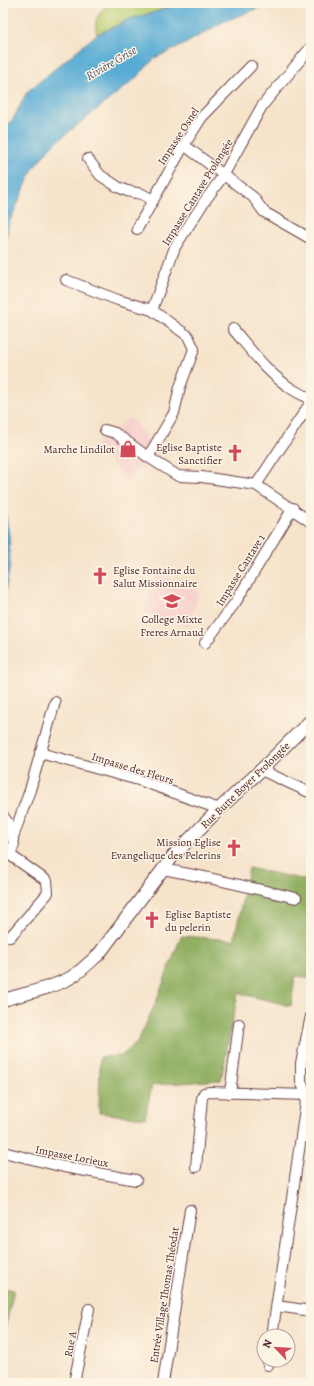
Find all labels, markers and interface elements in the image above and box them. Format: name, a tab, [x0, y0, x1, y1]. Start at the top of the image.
water label: Rivière Grise	[83, 42, 140, 84]
street label: Impasse Osnel	[154, 104, 203, 168]
street label: Impasse Cantave Prolongée	[158, 136, 237, 249]
shop icon: Marche Lindilot	[118, 439, 138, 459]
place label: Eglise Baptiste Sanctifier	[156, 440, 222, 468]
place label: Marche Lindilot	[43, 442, 115, 457]
church icon: Eglise Baptiste Sanctifier	[225, 443, 245, 463]
street label: Impasse Cantave 1	[212, 531, 269, 609]
place label: Eglise Fontaine du Salut Missionnaire	[113, 563, 197, 591]
church icon: Eglise Fontaine du Salut Missionnaire	[90, 566, 110, 586]
school or university icon: College Mixte Freres Arnaud	[162, 591, 182, 611]
place label: College Mixte Freres Arnaud	[140, 612, 204, 640]
street label: Rue Butte Boyer Prolongée	[197, 739, 293, 832]
street label: Impasse des Fleurs	[90, 749, 176, 788]
place label: Mission Eglise Evangelique des Pelerins	[111, 835, 221, 863]
church icon: Mission Eglise Evangelique des Pelerins	[224, 838, 244, 858]
place label: Eglise Baptiste du pelerin	[165, 907, 231, 935]
church icon: Eglise Baptiste du pelerin	[142, 910, 162, 930]
street label: Impasse Lorieux	[34, 1142, 111, 1171]
street label: Entrée Village Thomas Théodat	[146, 1226, 183, 1364]
north arrow	[256, 1328, 296, 1368]
street label: Rue A	[61, 1329, 80, 1358]
text: N	[259, 1337, 276, 1351]

